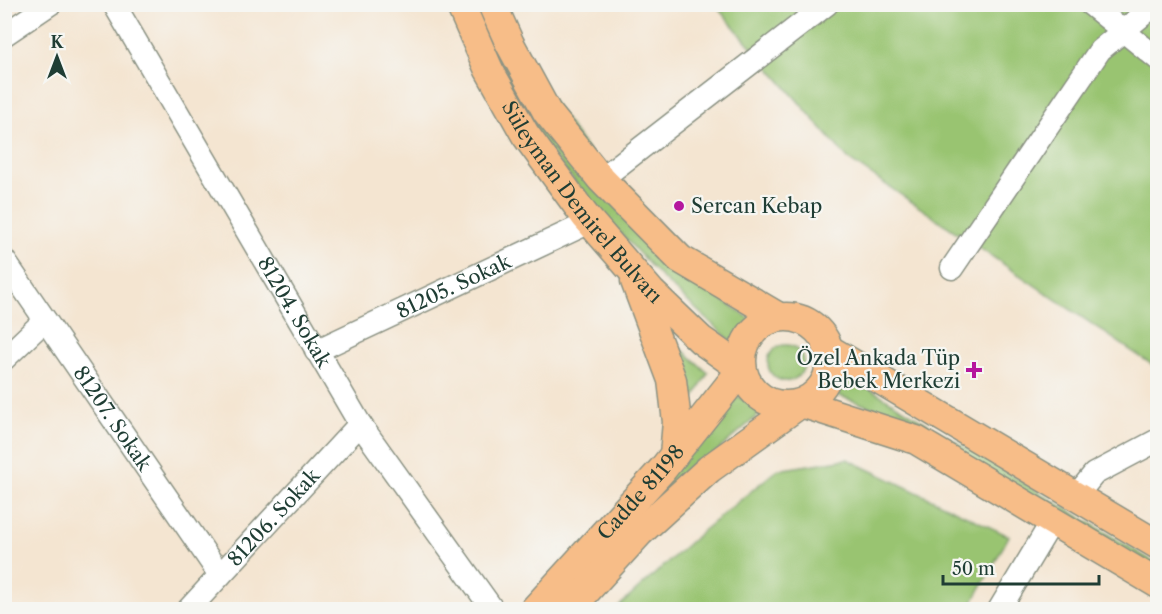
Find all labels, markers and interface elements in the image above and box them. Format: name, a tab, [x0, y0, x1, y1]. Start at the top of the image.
north arrow	[27, 27, 87, 87]
text: K	[51, 32, 65, 52]
street label: Süleyman Demirel Bulvarı	[497, 97, 667, 308]
place label: Sercan Kebap	[691, 194, 822, 218]
marker: Sercan Kebap	[672, 199, 686, 213]
street label: 81205. Sokak	[393, 248, 516, 323]
street label: 81204. Sokak	[253, 252, 337, 373]
place label: Özel Ankada Tüp Bebek Merkezi	[796, 345, 960, 393]
marker: Özel Ankada Tüp Bebek Merkezi	[965, 361, 983, 379]
street label: 81207. Sokak	[68, 362, 158, 476]
street label: Cadde 81198	[592, 440, 689, 545]
street label: 81206. Sokak	[223, 463, 326, 571]
scale bar	[943, 548, 1099, 586]
text: 50 m	[952, 558, 995, 580]

